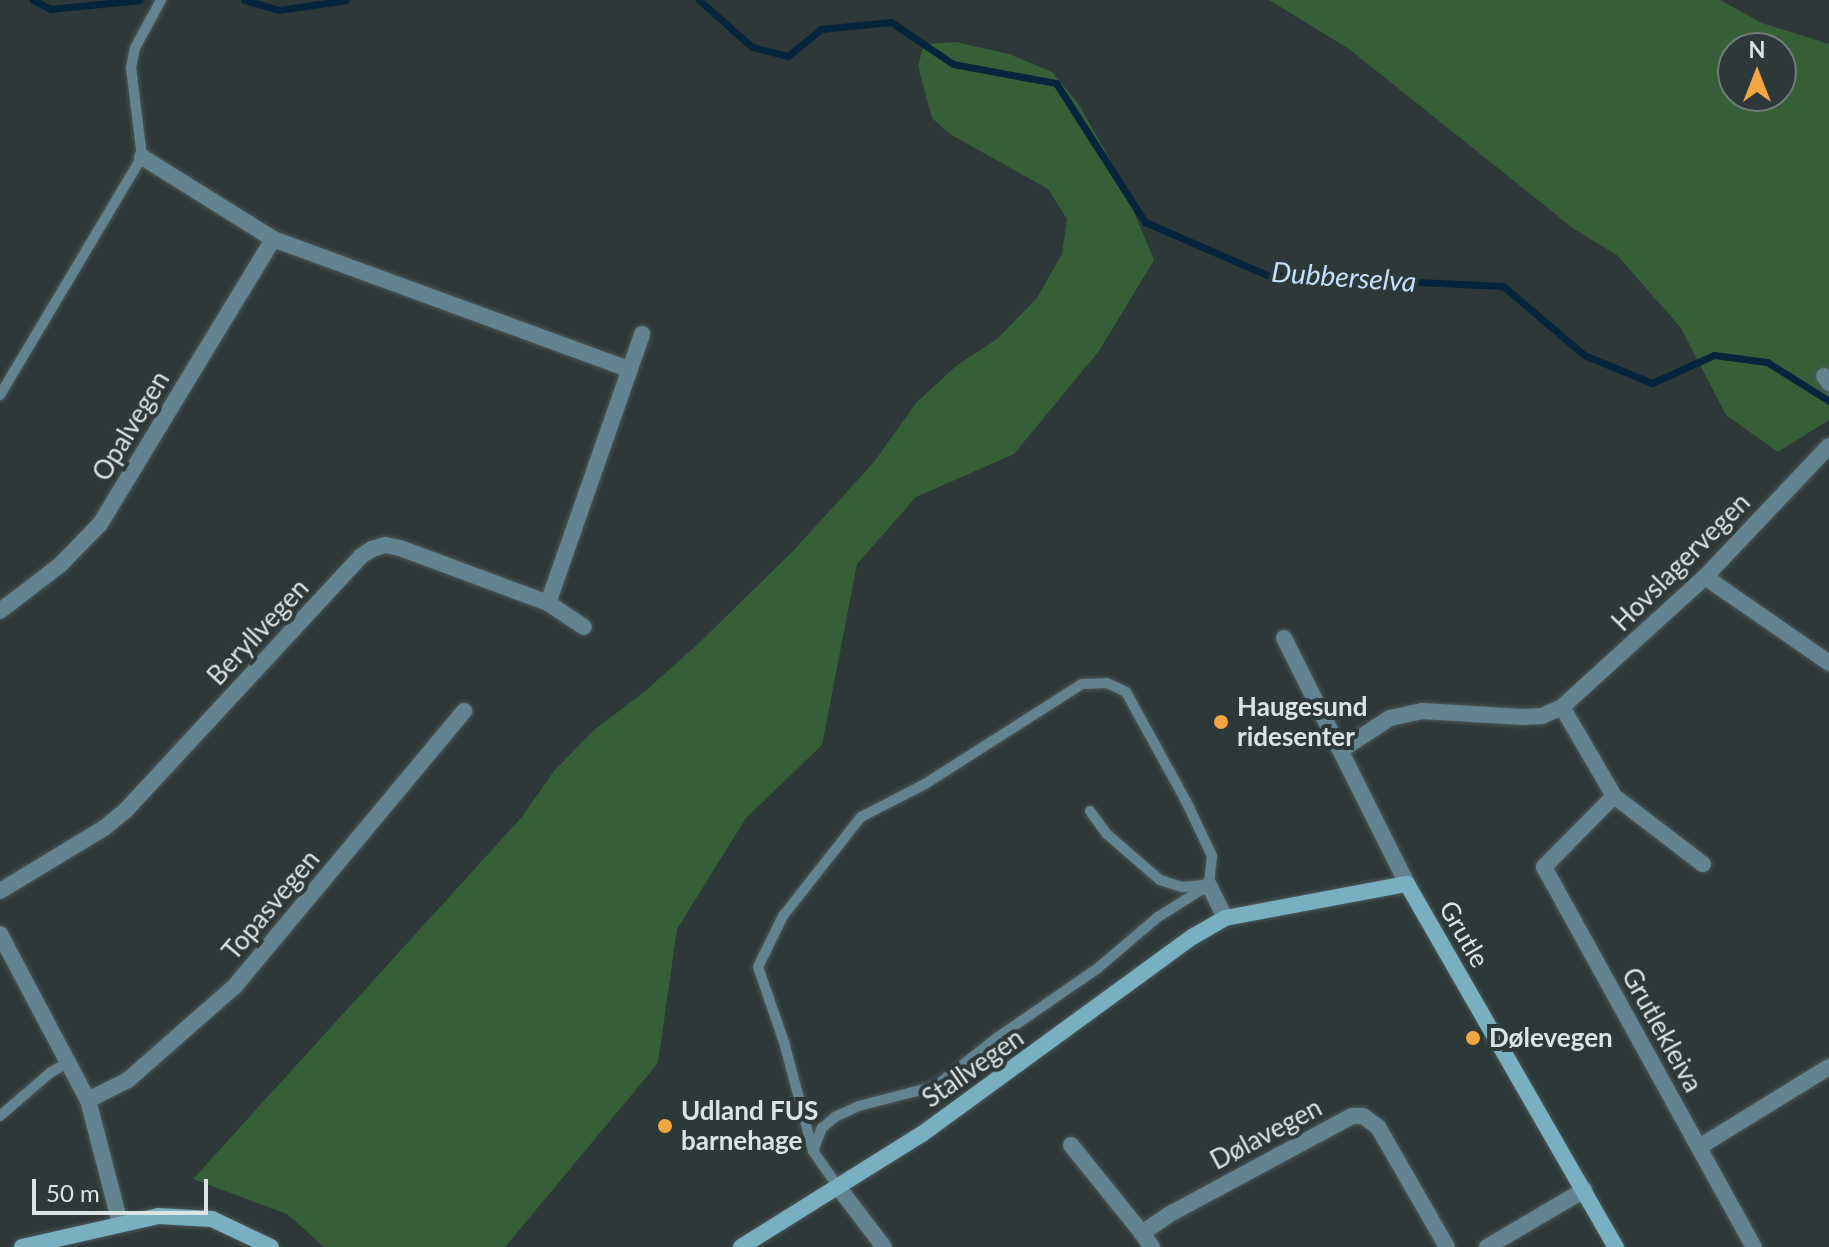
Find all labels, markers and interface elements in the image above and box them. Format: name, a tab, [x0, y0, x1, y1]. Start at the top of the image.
north arrow	[1717, 32, 1797, 112]
text: N	[1749, 36, 1765, 63]
water label: Dubberselva	[1270, 254, 1418, 298]
street label: Opalvegen	[86, 365, 176, 487]
street label: Hovslagervegen	[1606, 487, 1756, 637]
street label: Beryllvegen	[201, 572, 315, 692]
place label: Haugesund ridesenter	[1237, 691, 1367, 752]
marker: Haugesund ridesenter	[1212, 713, 1230, 731]
street label: Topasvegen	[216, 844, 326, 966]
street label: Grutle	[1433, 895, 1495, 973]
street label: Grutlekleiva	[1615, 962, 1709, 1098]
street label: Stallvegen	[916, 1022, 1030, 1114]
place label: Dølevegen	[1489, 1022, 1613, 1054]
marker: Dølevegen	[1464, 1029, 1482, 1047]
street label: Dølavegen	[1205, 1092, 1327, 1176]
place label: Udland FUS barnehage	[681, 1095, 818, 1156]
marker: Udland FUS barnehage	[656, 1117, 674, 1135]
scale bar	[36, 1163, 212, 1213]
text: 50 m	[46, 1178, 100, 1207]

